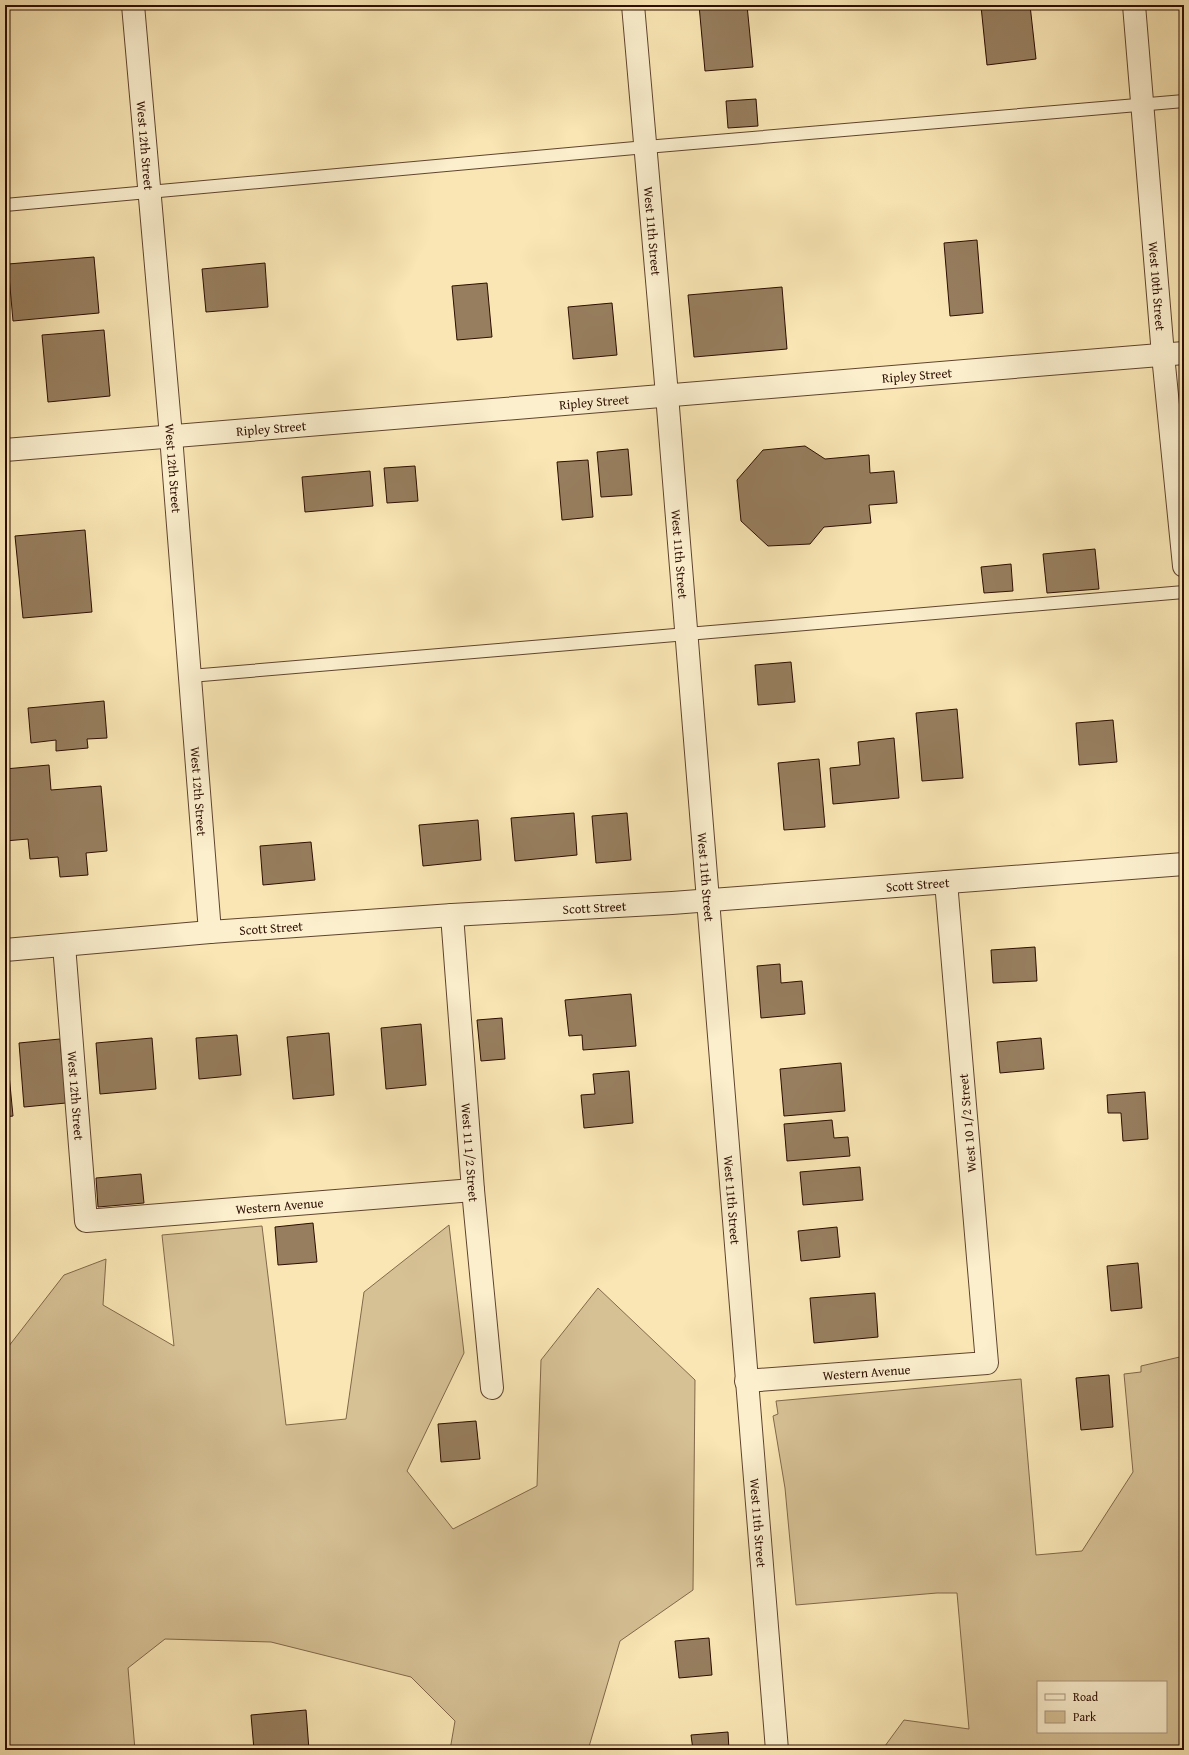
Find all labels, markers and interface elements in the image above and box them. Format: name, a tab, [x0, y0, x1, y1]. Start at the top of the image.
street label: West 12th Street	[131, 100, 158, 191]
street label: West 11th Street	[639, 186, 666, 277]
street label: West 10th Street	[1144, 241, 1170, 332]
street label: Ripley Street	[881, 363, 953, 388]
street label: Ripley Street	[558, 390, 630, 414]
street label: Ripley Street	[235, 416, 307, 441]
street label: West 12th Street	[160, 423, 186, 514]
street label: West 11th Street	[666, 509, 693, 600]
street label: West 12th Street	[185, 746, 211, 837]
street label: West 11th Street	[693, 832, 719, 923]
street label: Scott Street	[885, 873, 951, 897]
street label: Scott Street	[562, 896, 627, 919]
street label: Scott Street	[239, 916, 304, 940]
street label: West 12th Street	[62, 1050, 89, 1141]
street label: West 10 1/2 Street	[954, 1072, 981, 1173]
street label: West 11 1/2 Street	[456, 1102, 483, 1203]
street label: West 11th Street	[719, 1155, 745, 1246]
street label: Western Avenue	[235, 1193, 324, 1219]
street label: Western Avenue	[822, 1360, 911, 1385]
street label: West 11th Street	[745, 1477, 771, 1569]
legend	[1037, 1681, 1167, 1733]
text: Road	[1073, 1688, 1099, 1705]
text: Park	[1073, 1708, 1097, 1725]

